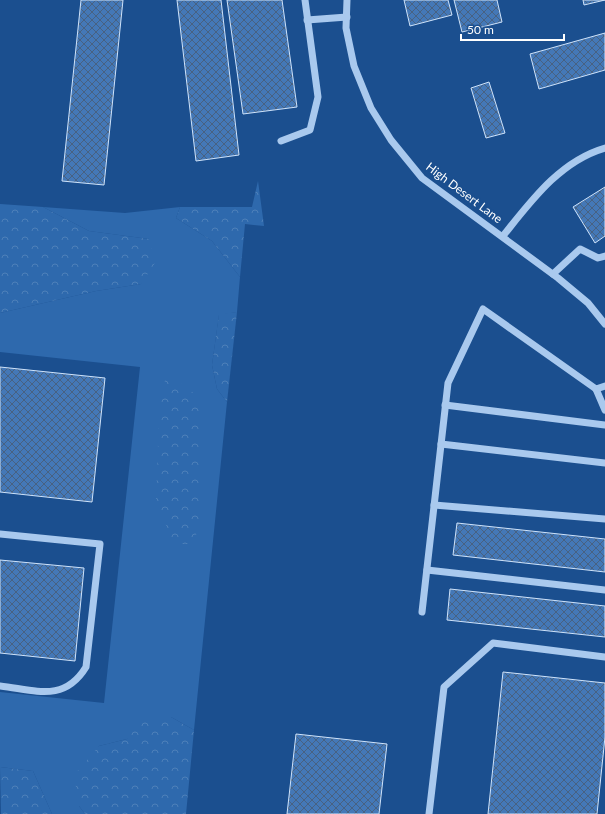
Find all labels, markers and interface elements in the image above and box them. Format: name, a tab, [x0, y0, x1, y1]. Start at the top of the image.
scale bar	[461, 16, 564, 42]
text: 50 m	[467, 22, 494, 37]
street label: High Desert Lane	[423, 159, 505, 226]

